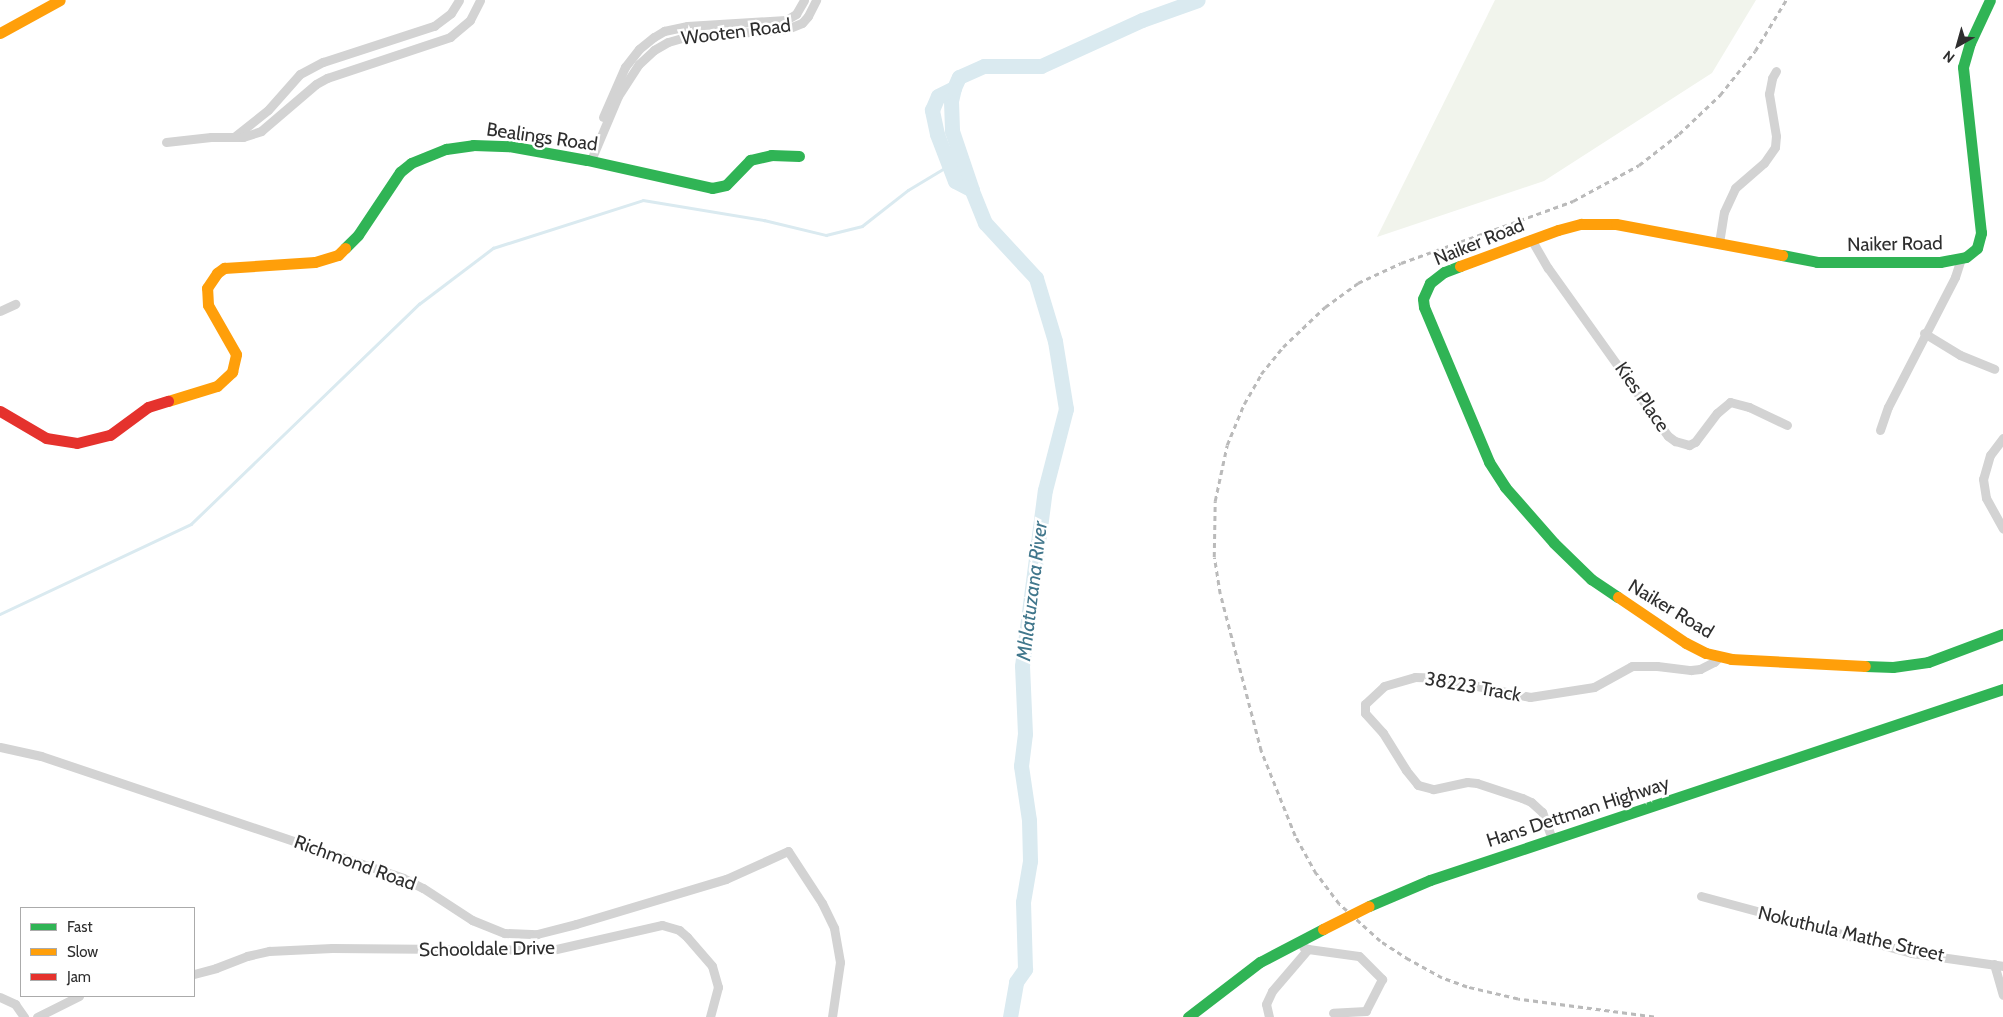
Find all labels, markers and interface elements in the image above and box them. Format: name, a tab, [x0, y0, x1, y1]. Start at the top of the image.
street label: Wooten Road	[680, 14, 792, 50]
north arrow	[1933, 20, 1983, 70]
text: N	[1939, 47, 1958, 67]
street label: Bealings Road	[485, 118, 599, 156]
street label: Naiker Road	[1430, 214, 1528, 270]
street label: Naiker Road	[1847, 232, 1943, 256]
street label: Kies Place	[1610, 358, 1674, 436]
water label: Mhlatuzana River	[1012, 520, 1052, 662]
street label: Naiker Road	[1624, 575, 1718, 643]
street label: 38223 Track	[1423, 667, 1523, 707]
street label: Hans Dettman Highway	[1484, 772, 1672, 852]
street label: Richmond Road	[291, 830, 419, 896]
street label: Nokuthula Mathe Street	[1756, 901, 1946, 967]
legend	[20, 907, 195, 997]
text: Fast	[67, 918, 92, 936]
street label: Schooldale Drive	[419, 936, 555, 962]
text: Slow	[67, 943, 98, 961]
text: Jam	[67, 968, 91, 986]

